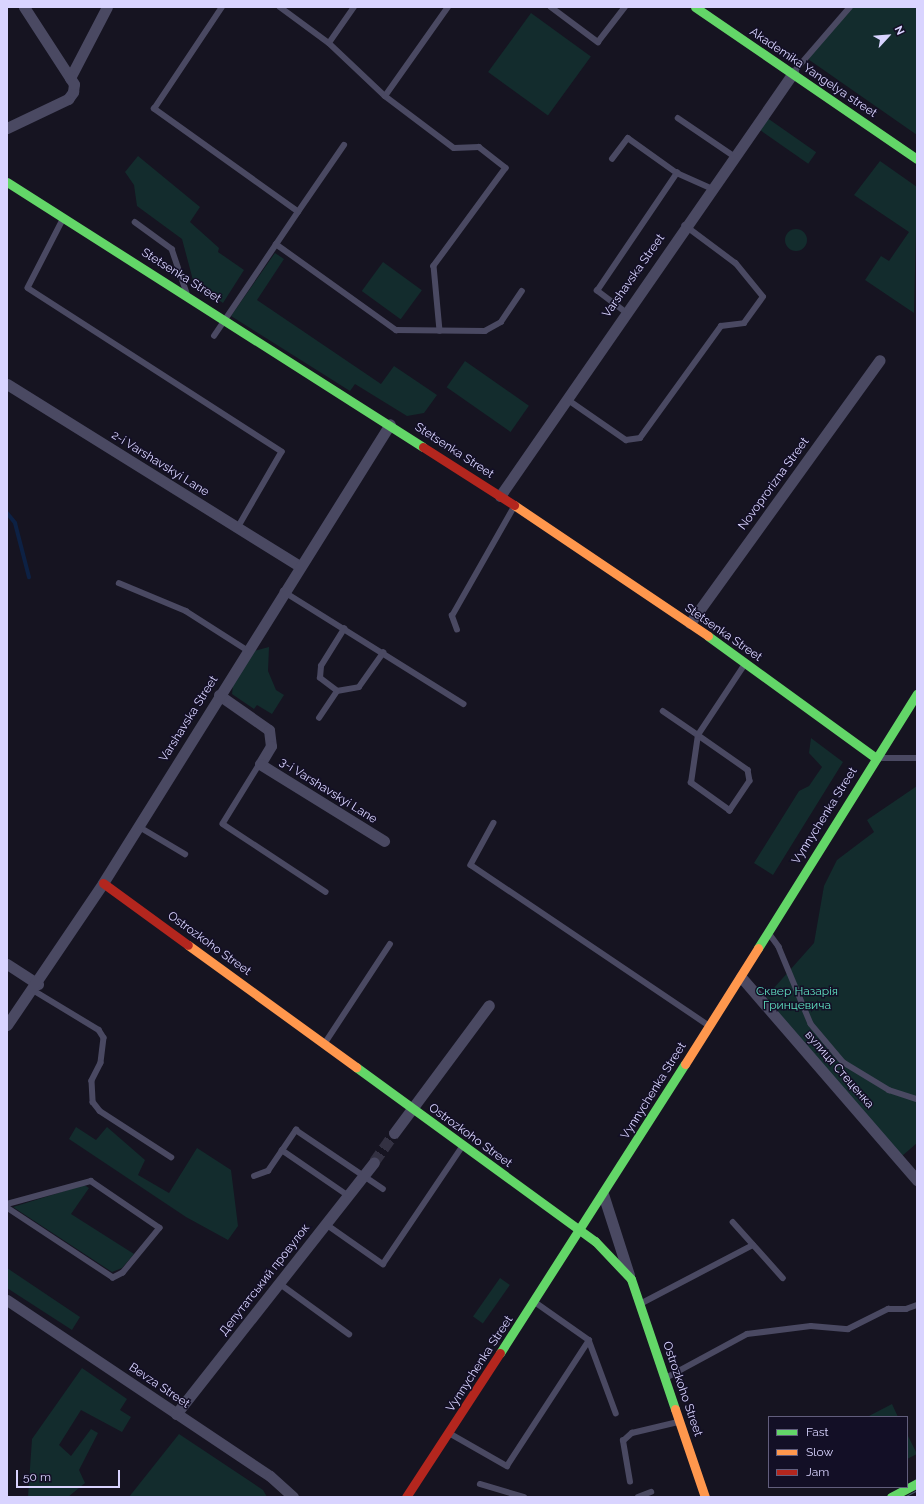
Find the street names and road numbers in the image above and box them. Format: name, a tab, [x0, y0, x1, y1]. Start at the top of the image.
street label: Akademika Yangelya street	[747, 25, 879, 121]
street label: Varshavska Street	[600, 231, 668, 321]
street label: Stetsenka Street	[139, 246, 223, 306]
street label: Stetsenka Street	[412, 420, 496, 482]
street label: 2-i Varshavskyi Lane	[108, 428, 212, 500]
street label: Novoprorizna Street	[736, 435, 812, 533]
street label: Stetsenka Street	[682, 601, 764, 665]
street label: Varshavska Street	[157, 673, 221, 765]
street label: 3-i Varshavskyi Lane	[276, 755, 380, 827]
street label: Vynnychenka Street	[789, 765, 861, 867]
street label: Ostrozkoho Street	[165, 909, 253, 979]
street label: вулиця Стеценка	[801, 1028, 877, 1112]
street label: Vynnychenka Street	[618, 1040, 690, 1142]
street label: Ostrozkoho Street	[426, 1101, 514, 1171]
street label: Депутатський провулок	[217, 1221, 313, 1339]
street label: Vynnychenka Street	[444, 1313, 516, 1415]
street label: Ostrozkoho Street	[659, 1340, 705, 1438]
street label: Bevza Street	[126, 1360, 192, 1412]

